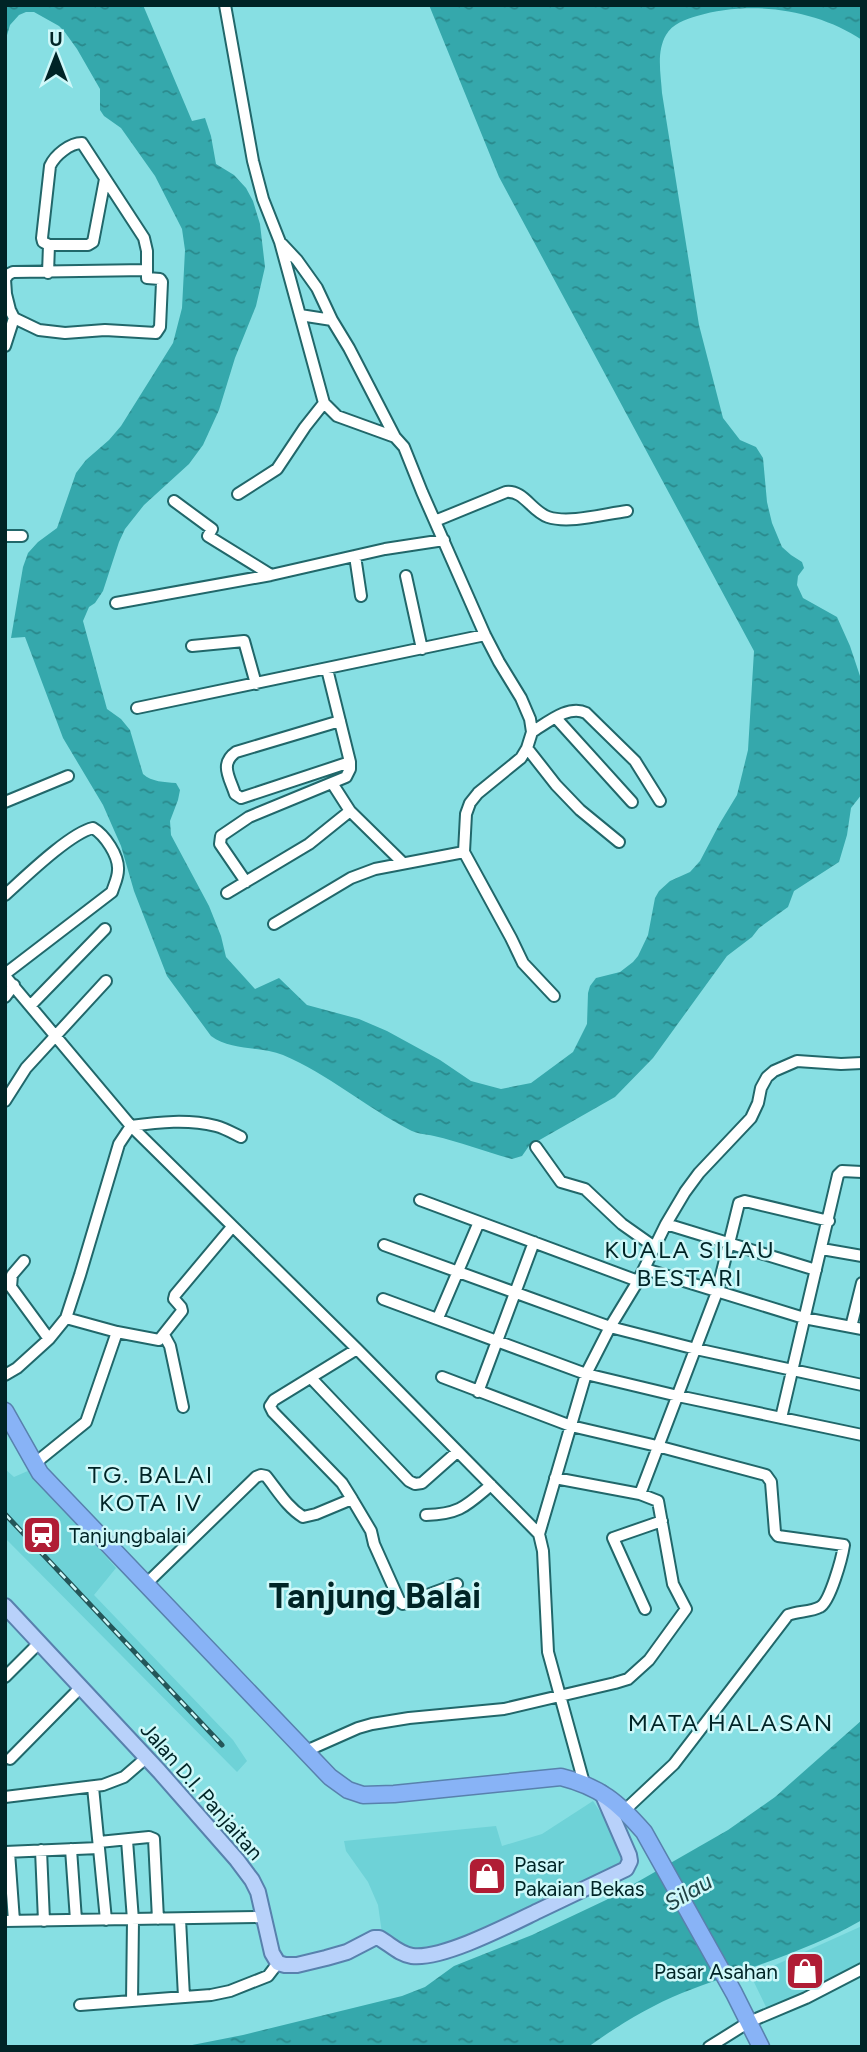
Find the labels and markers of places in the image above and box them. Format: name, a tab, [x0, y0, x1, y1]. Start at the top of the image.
station icon: Tanjungbalai	[21, 1514, 63, 1556]
place label: Tanjungbalai	[69, 1523, 186, 1548]
place label: Pasar Pakaian Bekas	[514, 1852, 645, 1901]
shop icon: Pasar Pakaian Bekas	[466, 1855, 508, 1897]
shop icon: Pasar Asahan	[784, 1950, 826, 1992]
place label: Pasar Asahan	[654, 1959, 778, 1984]

